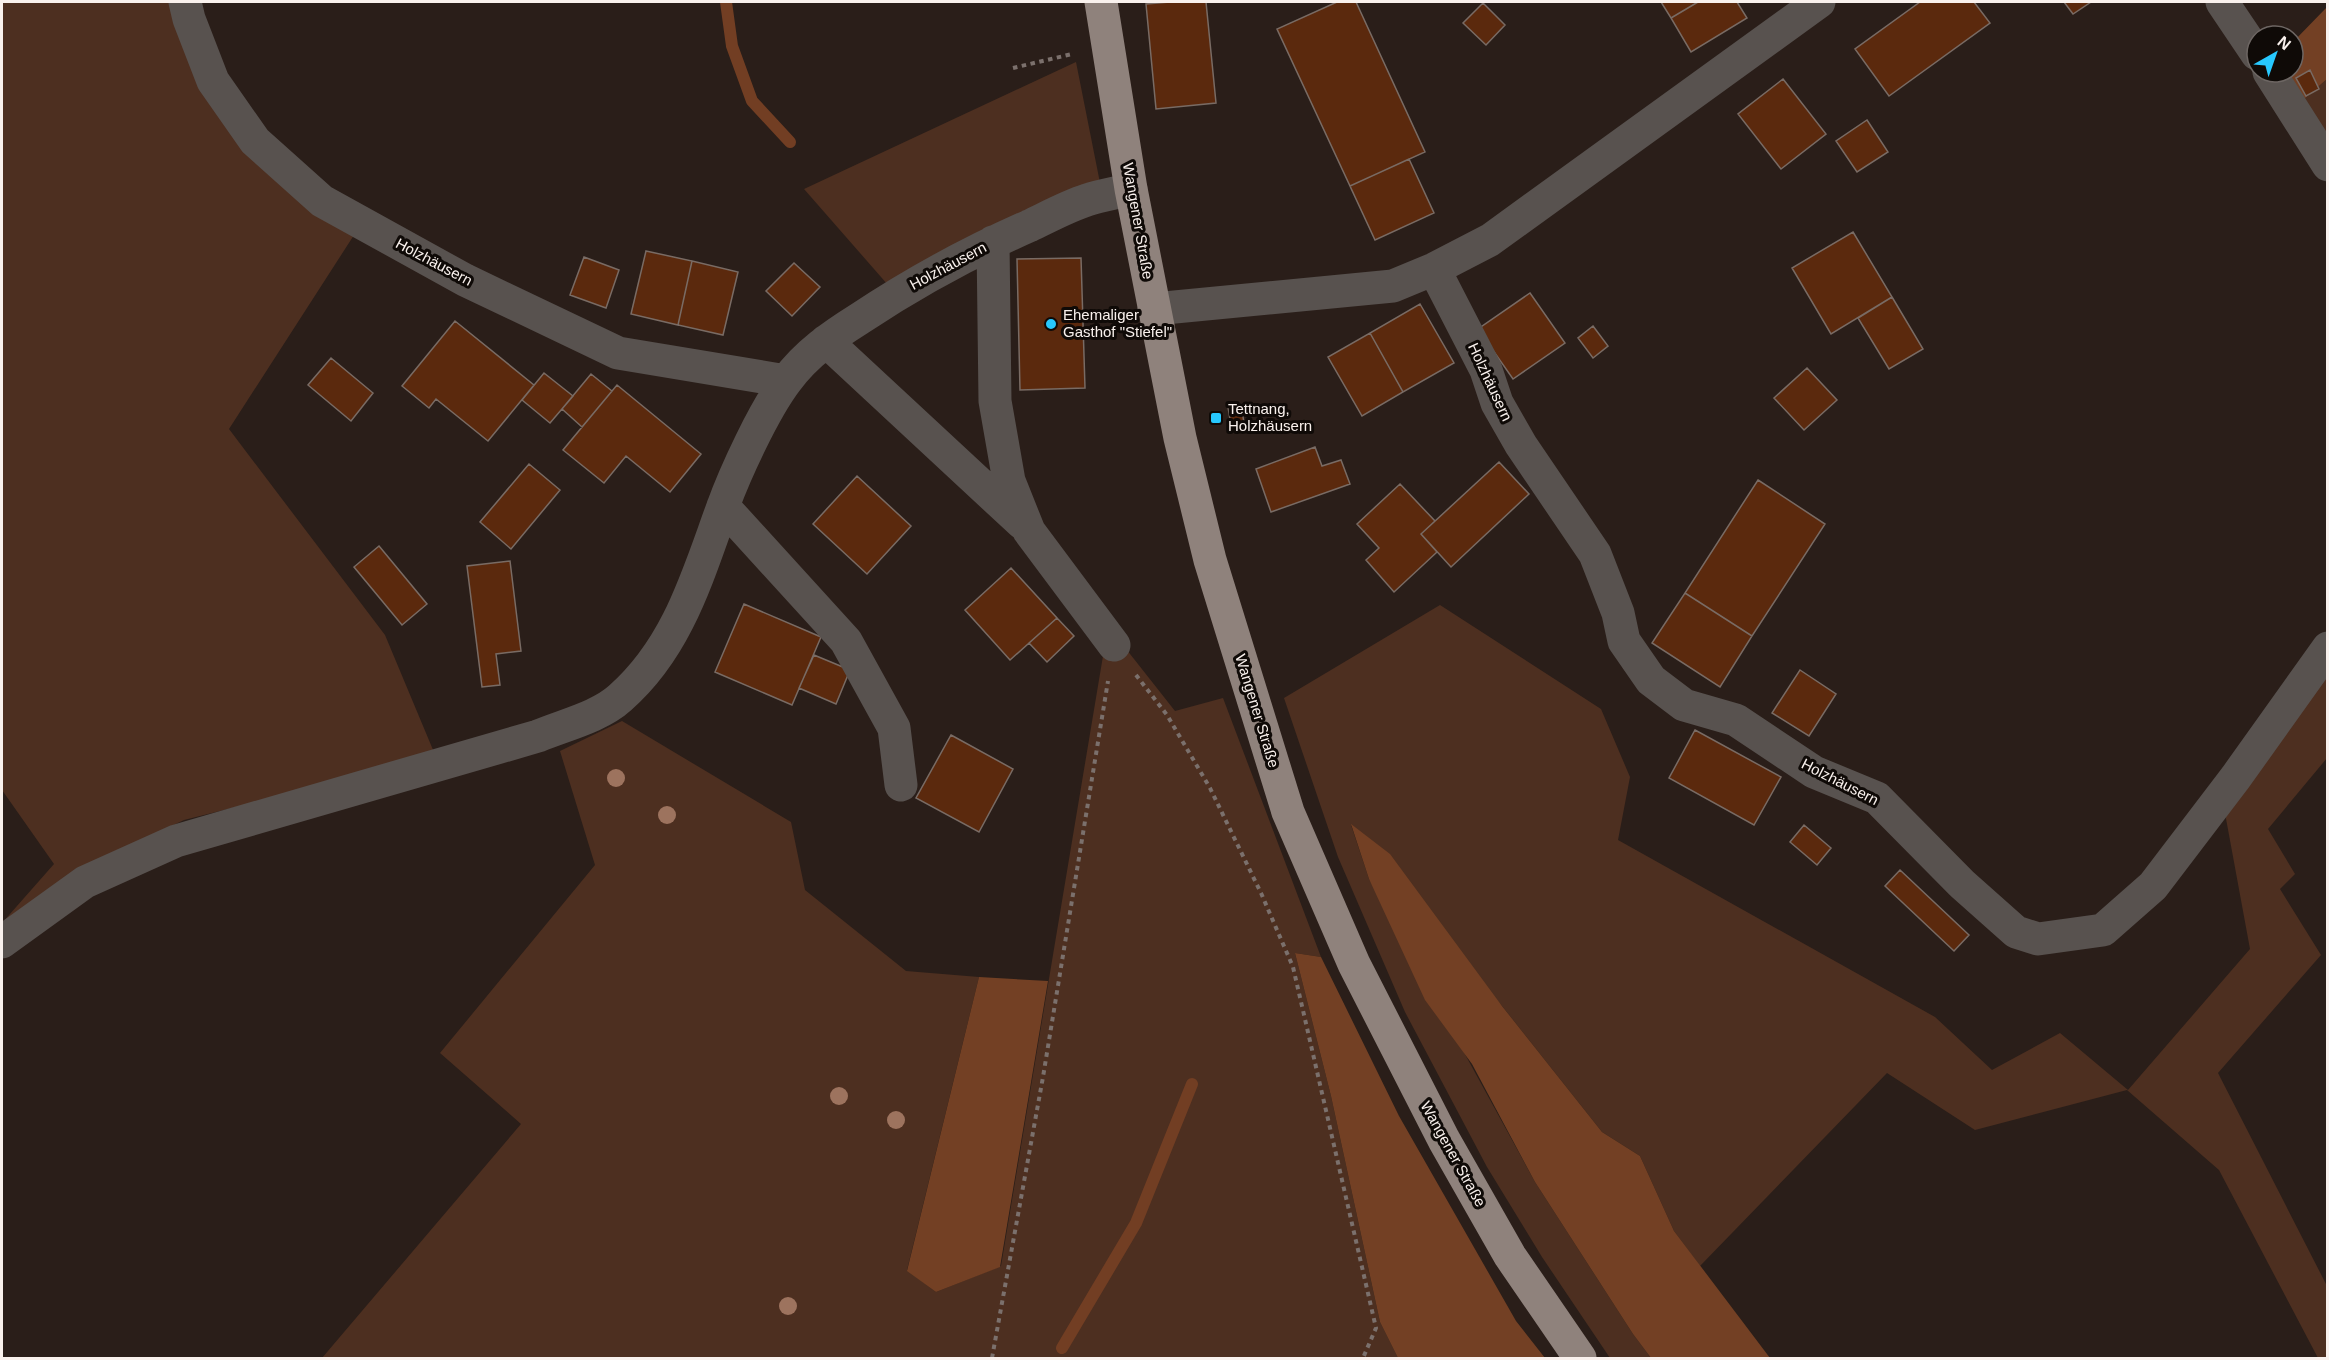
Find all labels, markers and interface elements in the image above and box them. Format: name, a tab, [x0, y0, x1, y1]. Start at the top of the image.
north arrow	[2245, 24, 2305, 84]
text: N	[2274, 33, 2294, 53]
street label: Wangener Straße	[1120, 161, 1157, 280]
street label: Holzhäusern	[393, 234, 475, 289]
street label: Holzhäusern	[907, 238, 989, 293]
place label: Ehemaliger Gasthof "Stiefel"	[1063, 306, 1172, 340]
marker: Ehemaliger Gasthof "Stiefel"	[1044, 317, 1058, 331]
street label: Holzhäusern	[1465, 340, 1516, 424]
place label: Tettnang, Holzhäusern	[1228, 400, 1312, 434]
marker: Tettnang, Holzhäusern	[1209, 411, 1223, 425]
street label: Wangener Straße	[1232, 652, 1283, 770]
street label: Holzhäusern	[1799, 755, 1882, 808]
street label: Wangener Straße	[1417, 1098, 1489, 1209]

